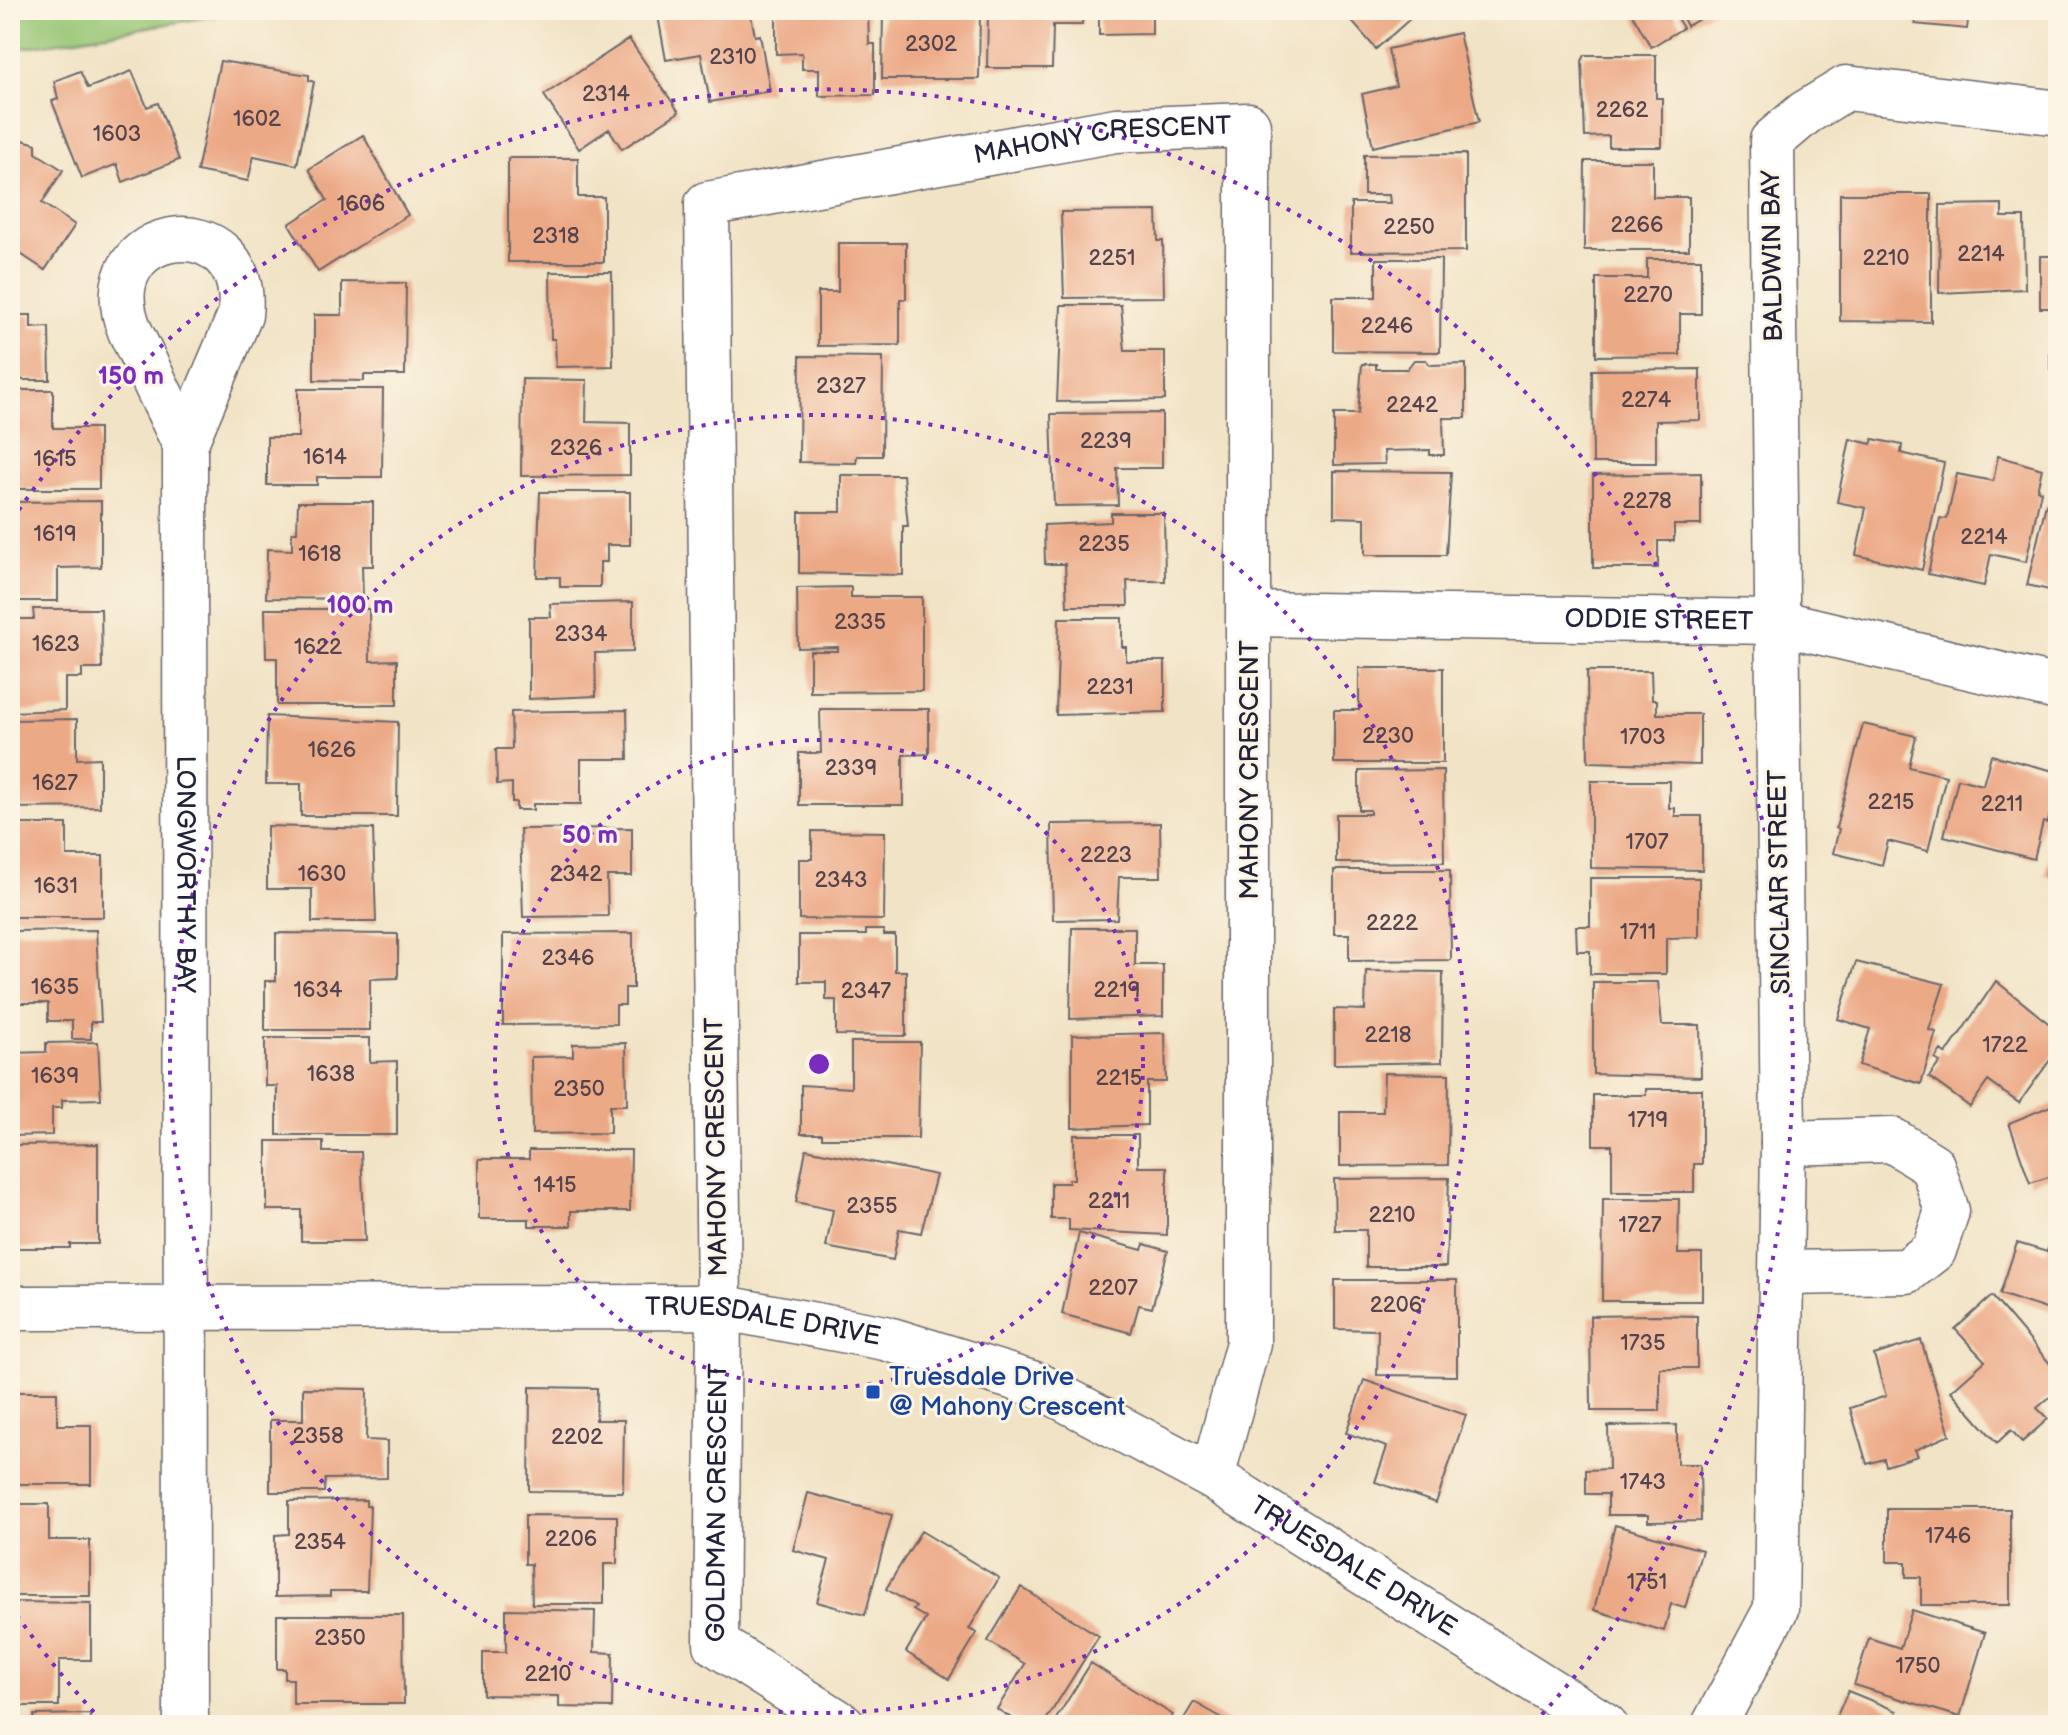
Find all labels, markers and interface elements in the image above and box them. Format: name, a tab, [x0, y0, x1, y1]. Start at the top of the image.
house number: 2302	[905, 31, 957, 58]
house number: 2310	[709, 44, 757, 71]
house number: 2314	[582, 81, 631, 108]
house number: 2262	[1596, 97, 1648, 124]
house number: 1602	[233, 106, 281, 133]
street label: MAHONY CRESCENT	[971, 110, 1232, 171]
house number: 1603	[93, 121, 141, 148]
street label: BALDWIN BAY	[1756, 169, 1790, 342]
house number: 1606	[337, 191, 385, 218]
house number: 2266	[1611, 212, 1663, 239]
house number: 2250	[1383, 214, 1435, 241]
house number: 2318	[532, 223, 580, 250]
house number: 2214	[1957, 241, 2005, 268]
house number: 2251	[1088, 245, 1136, 272]
house number: 2210	[1862, 245, 1910, 272]
house number: 2270	[1623, 282, 1673, 309]
house number: 2246	[1361, 313, 1413, 340]
text: 150 m	[98, 362, 164, 391]
house number: 2327	[816, 373, 866, 400]
house number: 2274	[1621, 387, 1672, 414]
house number: 2242	[1386, 392, 1438, 419]
house number: 2239	[1080, 428, 1132, 455]
house number: 2326	[550, 435, 602, 462]
house number: 1614	[303, 444, 348, 471]
house number: 1615	[33, 446, 77, 473]
house number: 2278	[1622, 488, 1672, 515]
house number: 1619	[33, 521, 77, 548]
house number: 2214	[1960, 524, 2008, 551]
house number: 2235	[1078, 531, 1130, 558]
house number: 1618	[298, 541, 342, 568]
text: 100 m	[327, 591, 393, 620]
street label: ODDIE STREET	[1564, 603, 1754, 637]
house number: 2335	[834, 609, 886, 636]
house number: 2334	[554, 621, 608, 648]
house number: 1623	[32, 631, 80, 658]
house number: 1622	[294, 634, 342, 661]
street label: MAHONY CRESCENT	[1235, 640, 1266, 900]
house number: 2231	[1086, 674, 1134, 701]
house number: 2230	[1362, 723, 1414, 750]
house number: 1703	[1620, 724, 1666, 751]
house number: 1626	[308, 737, 356, 764]
house number: 2339	[825, 755, 877, 782]
street label: LONGWORTHY BAY	[170, 756, 201, 994]
street label: SINCLAIR STREET	[1763, 769, 1797, 995]
house number: 1627	[32, 770, 78, 797]
house number: 2215	[1868, 789, 1914, 816]
house number: 2211	[1981, 791, 2023, 818]
text: 50 m	[562, 821, 618, 850]
house number: 1707	[1625, 829, 1669, 856]
house number: 2223	[1080, 842, 1132, 869]
house number: 1630	[298, 861, 346, 888]
house number: 2342	[550, 861, 602, 888]
house number: 2343	[814, 867, 868, 894]
house number: 1631	[34, 873, 78, 900]
house number: 2222	[1366, 910, 1418, 937]
house number: 1711	[1620, 919, 1656, 946]
house number: 2346	[542, 945, 594, 972]
house number: 1635	[31, 974, 79, 1001]
house number: 1634	[294, 977, 343, 1004]
house number: 2219	[1094, 977, 1140, 1004]
house number: 2347	[841, 978, 891, 1005]
street label: MAHONY CRESCENT	[699, 1017, 735, 1277]
house number: 2218	[1365, 1022, 1411, 1049]
house number: 1722	[1982, 1032, 2028, 1059]
centre of rings	[805, 1050, 833, 1078]
house number: 1638	[307, 1061, 355, 1088]
house number: 1639	[31, 1063, 79, 1090]
house number: 2215	[1096, 1065, 1142, 1092]
house number: 2350	[553, 1076, 605, 1103]
house number: 1719	[1628, 1107, 1668, 1134]
house number: 1415	[533, 1172, 577, 1199]
house number: 2211	[1088, 1188, 1130, 1215]
house number: 2355	[846, 1193, 898, 1220]
house number: 2210	[1368, 1202, 1416, 1229]
house number: 1727	[1618, 1212, 1662, 1239]
house number: 2207	[1088, 1275, 1138, 1302]
street label: TRUESDALE DRIVE	[645, 1291, 883, 1352]
house number: 2206	[1370, 1292, 1422, 1319]
house number: 1735	[1620, 1330, 1666, 1357]
place label: Truesdale Drive @ Mahony Crescent	[889, 1362, 1126, 1423]
street label: GOLDMAN CRESCENT	[701, 1363, 734, 1642]
marker: Truesdale Drive @ Mahony Crescent	[864, 1383, 882, 1401]
house number: 2358	[292, 1423, 344, 1450]
house number: 2202	[551, 1424, 603, 1451]
house number: 1743	[1620, 1469, 1666, 1496]
street label: TRUESDALE DRIVE	[1245, 1490, 1462, 1643]
house number: 1746	[1925, 1523, 1971, 1550]
house number: 2206	[545, 1526, 597, 1553]
house number: 2354	[294, 1529, 347, 1556]
house number: 1751	[1627, 1569, 1667, 1596]
house number: 2350	[314, 1625, 366, 1652]
house number: 1750	[1896, 1653, 1940, 1680]
house number: 2210	[524, 1661, 572, 1688]

